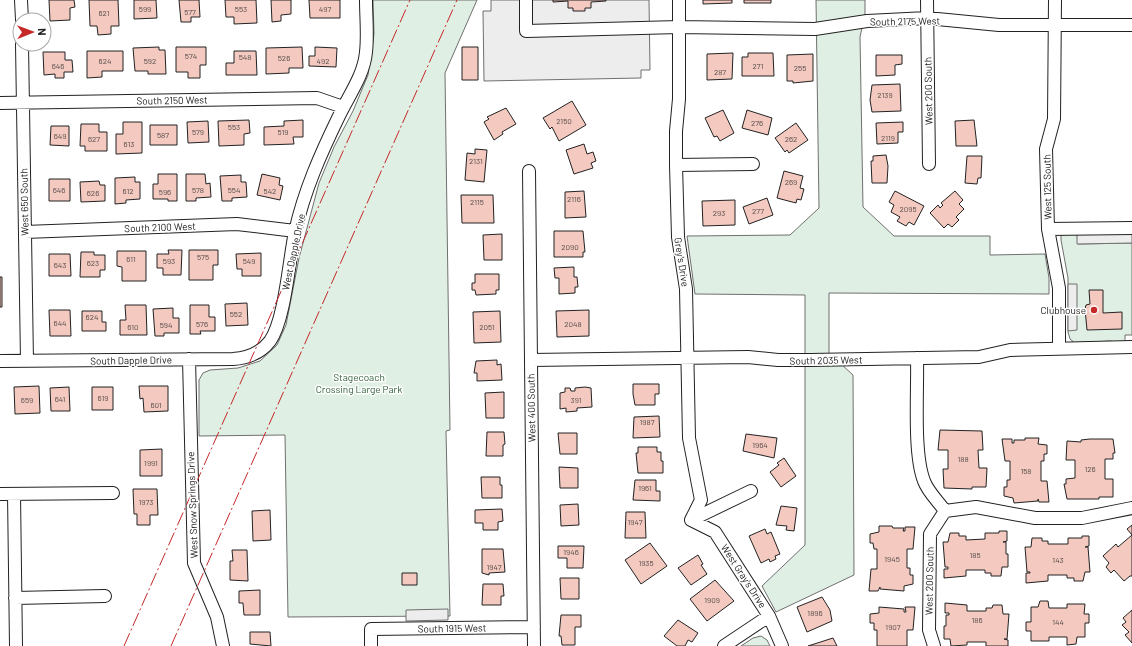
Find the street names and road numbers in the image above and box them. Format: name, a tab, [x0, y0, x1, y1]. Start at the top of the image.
street label: South 2175 West	[870, 14, 941, 28]
street label: West 200 South	[921, 57, 935, 125]
street label: South 2150 West	[136, 93, 208, 107]
street label: West 125 South	[1040, 154, 1054, 220]
street label: West 650 South	[17, 168, 31, 236]
street label: West Dapple Drive	[279, 213, 307, 291]
street label: South 2100 West	[124, 220, 196, 234]
street label: Grey's Drive	[672, 237, 692, 287]
street label: South Dapple Drive	[90, 353, 172, 367]
street label: South 2035 West	[789, 353, 863, 367]
street label: West 400 South	[524, 374, 538, 442]
street label: West Snow Springs Drive	[184, 451, 200, 559]
street label: West Gray's Drive	[719, 542, 769, 610]
street label: West 200 South	[922, 547, 936, 615]
street label: South 1915 West	[417, 621, 487, 635]

